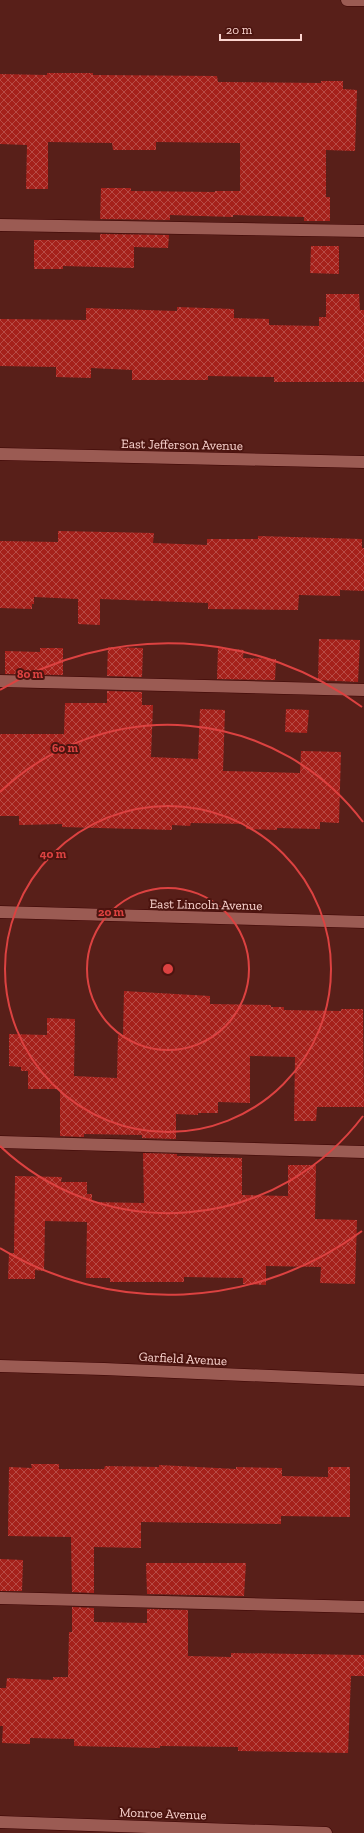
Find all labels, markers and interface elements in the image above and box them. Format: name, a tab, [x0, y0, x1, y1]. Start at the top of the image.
scale bar	[220, 16, 301, 42]
text: 20 m	[226, 23, 253, 37]
street label: East Jefferson Avenue	[121, 436, 243, 453]
text: 80 m	[17, 667, 44, 681]
text: 60 m	[52, 741, 79, 755]
text: 40 m	[40, 847, 67, 861]
street label: East Lincoln Avenue	[149, 896, 263, 913]
text: 20 m	[98, 905, 125, 919]
centre of rings	[161, 962, 175, 976]
street label: Garfield Avenue	[138, 1349, 228, 1368]
street label: Monroe Avenue	[119, 1804, 207, 1823]

